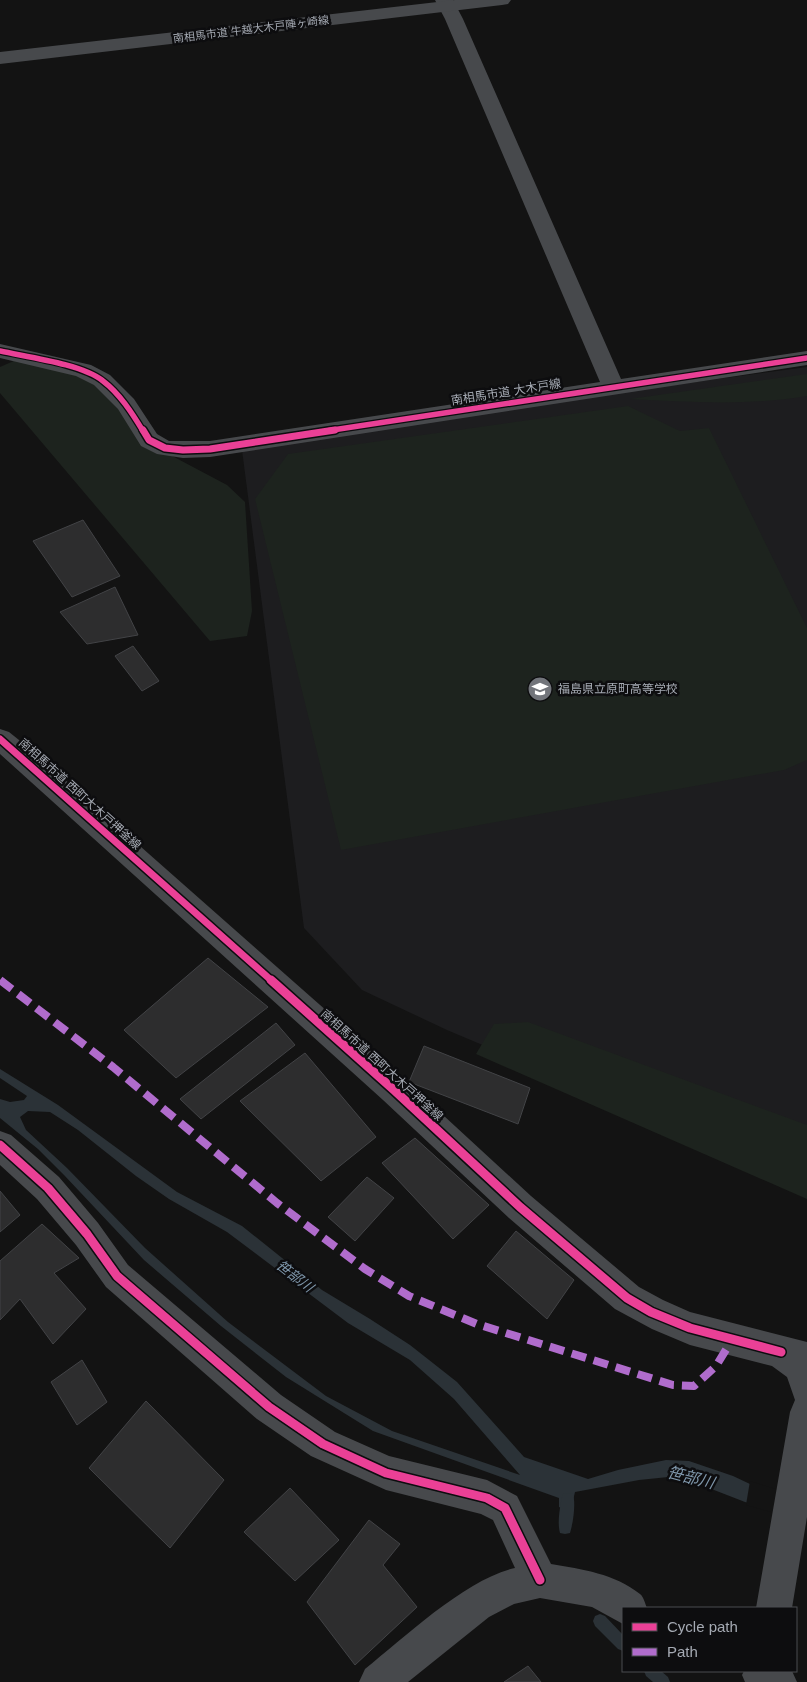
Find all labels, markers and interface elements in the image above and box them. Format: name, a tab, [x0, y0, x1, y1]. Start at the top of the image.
street label: 南相馬市道 牛越大木戸陣ヶ崎線	[172, 13, 330, 45]
street label: 南相馬市道 大木戸線	[450, 376, 562, 408]
school or university icon: 福島県立原町高等学校	[527, 676, 553, 702]
place label: 福島県立原町高等学校	[558, 682, 678, 696]
street label: 南相馬市道 西町大木戸押釜線	[16, 735, 144, 853]
street label: 南相馬市道 西町大木戸押釜線	[318, 1006, 446, 1124]
water label: 笹部川	[274, 1257, 318, 1296]
water label: 笹部川	[666, 1463, 718, 1492]
legend	[622, 1607, 797, 1672]
text: Cycle path	[667, 1618, 738, 1635]
text: Path	[667, 1643, 698, 1660]

